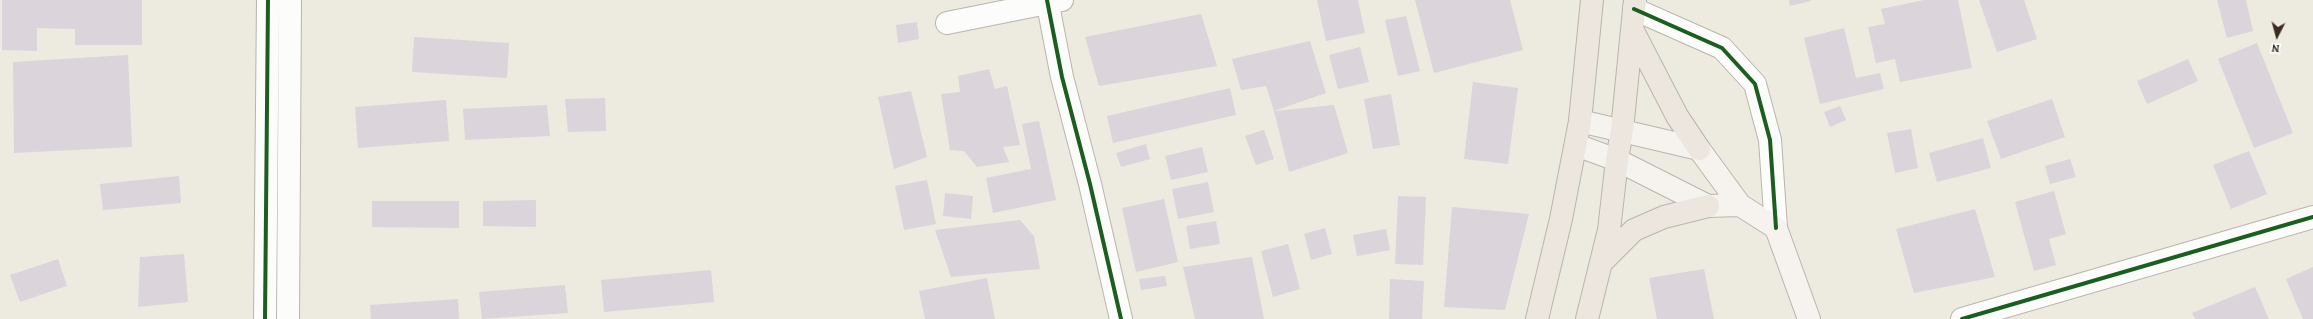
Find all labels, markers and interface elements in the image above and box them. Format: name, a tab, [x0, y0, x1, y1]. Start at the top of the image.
north arrow	[2257, 16, 2297, 56]
text: N	[2271, 41, 2280, 56]

